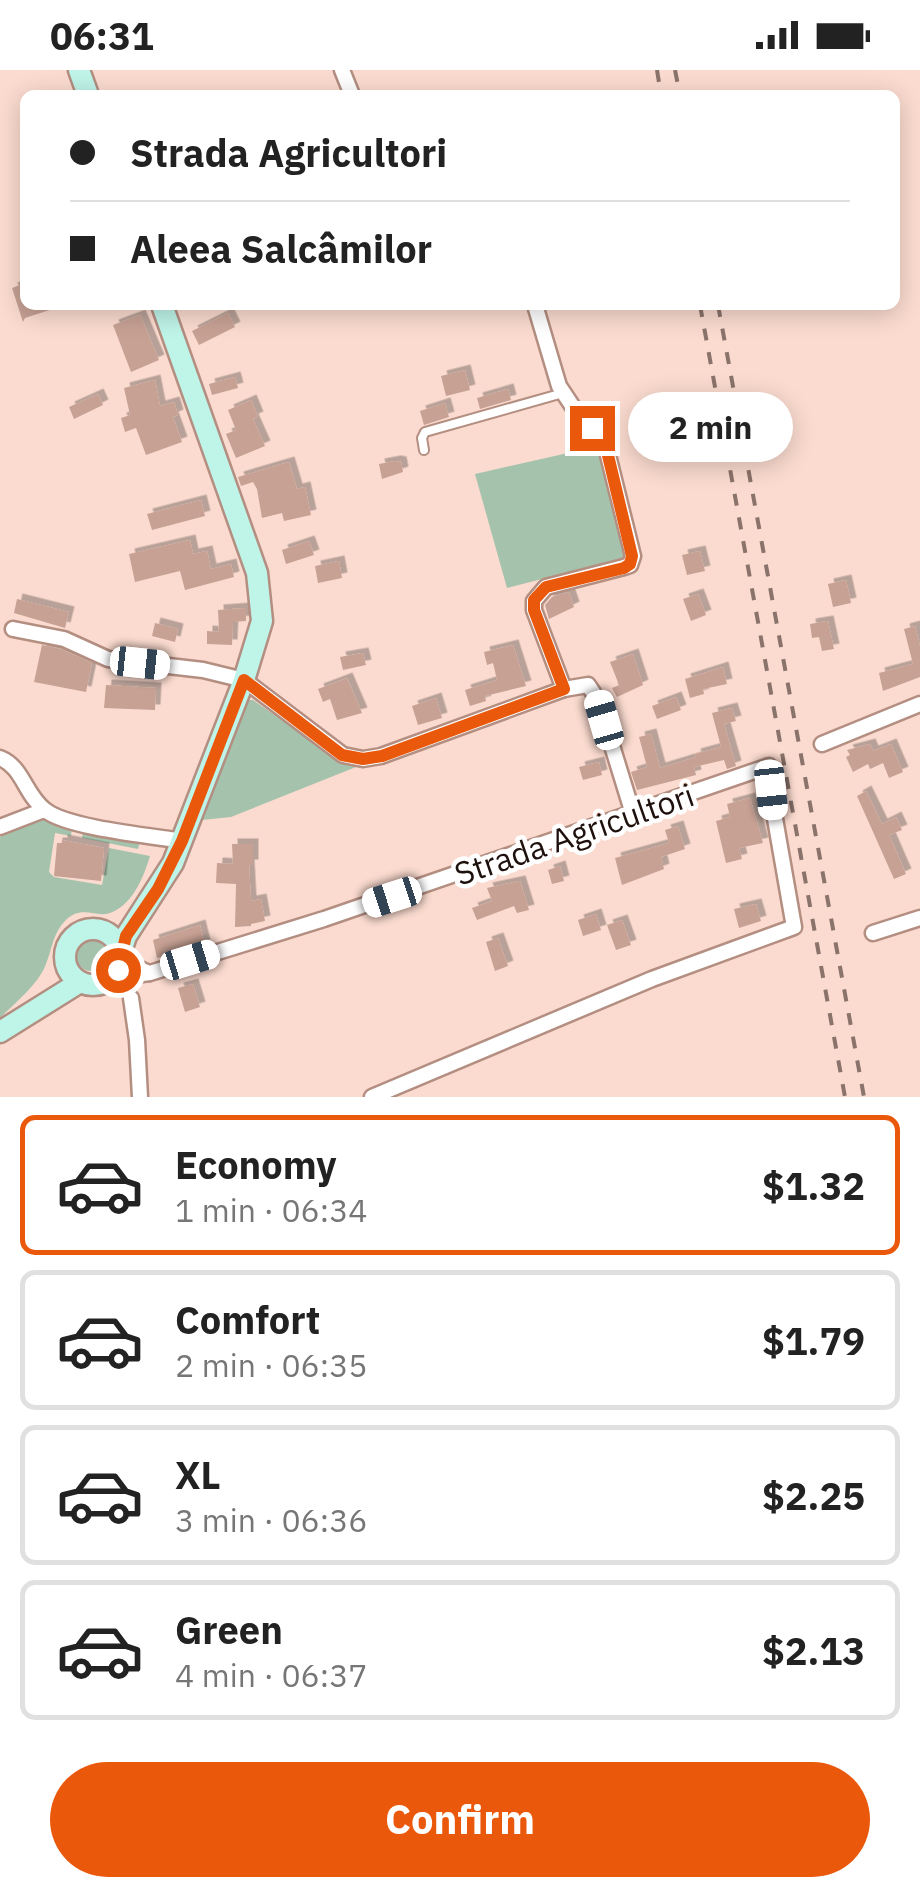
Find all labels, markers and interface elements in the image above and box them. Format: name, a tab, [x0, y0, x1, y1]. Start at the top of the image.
text: 06:31	[50, 11, 154, 60]
text: Strada Agricultori	[130, 128, 447, 177]
text: Aleea Salcâmilor	[130, 224, 432, 273]
callout: 2 min	[627, 393, 792, 463]
route end	[570, 406, 615, 451]
text: 2 min	[669, 406, 752, 448]
car	[109, 645, 171, 681]
car	[581, 687, 627, 753]
car	[753, 759, 789, 821]
street label: Strada Agricultori	[449, 773, 699, 895]
car	[359, 873, 425, 921]
car	[157, 937, 223, 983]
route start	[96, 948, 141, 993]
icon: car	[55, 1140, 145, 1230]
text: Economy	[175, 1140, 337, 1189]
text: $1.32	[762, 1161, 865, 1210]
text: 1 min · 06:34	[175, 1189, 368, 1231]
icon: car	[55, 1295, 145, 1385]
text: Comfort	[175, 1295, 320, 1344]
text: $1.79	[762, 1316, 865, 1365]
text: 2 min · 06:35	[175, 1344, 368, 1386]
icon: car	[55, 1450, 145, 1540]
text: XL	[175, 1450, 221, 1499]
text: $2.25	[762, 1471, 865, 1520]
text: 3 min · 06:36	[175, 1499, 368, 1541]
icon: car	[55, 1605, 145, 1695]
text: Green	[175, 1605, 283, 1654]
text: $2.13	[762, 1626, 865, 1675]
text: 4 min · 06:37	[175, 1654, 368, 1696]
button: Confirm	[50, 1762, 870, 1877]

